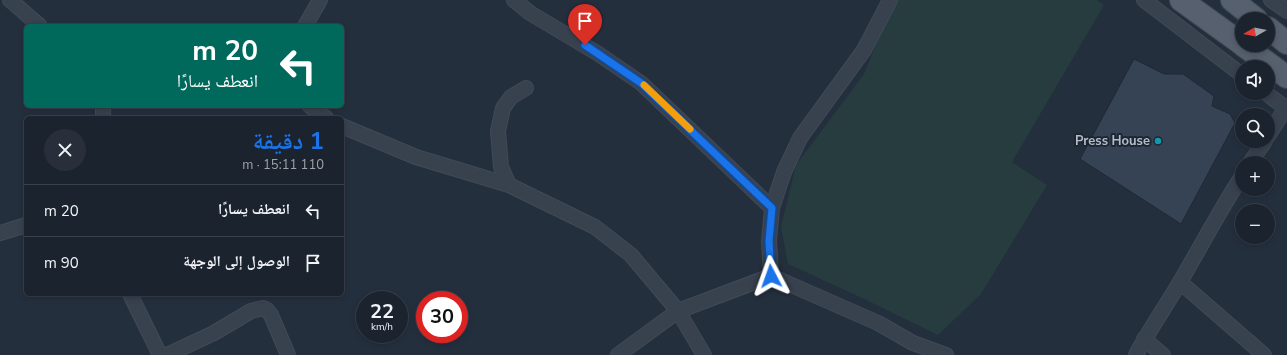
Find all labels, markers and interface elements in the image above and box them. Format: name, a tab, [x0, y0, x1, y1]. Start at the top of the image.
pin	[568, 4, 602, 45]
icon: arrive	[574, 10, 596, 32]
north arrow	[1235, 12, 1275, 52]
map controls	[1235, 12, 1275, 244]
text: 20 m	[192, 32, 258, 70]
icon: left	[272, 40, 324, 92]
button: sound	[1235, 60, 1275, 100]
text: انعطف يسارًا	[177, 69, 258, 93]
button: search	[1235, 108, 1275, 148]
text: 1 دقيقة	[253, 125, 324, 157]
button: close	[44, 129, 86, 171]
place label: Press House	[1075, 132, 1150, 150]
marker: Press House	[1153, 136, 1163, 146]
text: 110 m · 15:11	[242, 156, 324, 174]
button: +	[1235, 156, 1275, 196]
text: انعطف يسارًا	[218, 199, 290, 219]
icon: left	[302, 200, 324, 222]
text: 20 m	[44, 201, 79, 221]
button: −	[1235, 204, 1275, 244]
text: الوصول إلى الوجهة	[183, 251, 290, 271]
icon: arrive	[302, 252, 324, 274]
text: 90 m	[44, 253, 79, 273]
position arrow	[750, 255, 792, 297]
speed limit sign: 30	[416, 291, 468, 343]
text: 22	[370, 298, 394, 325]
text: km/h	[371, 320, 393, 334]

